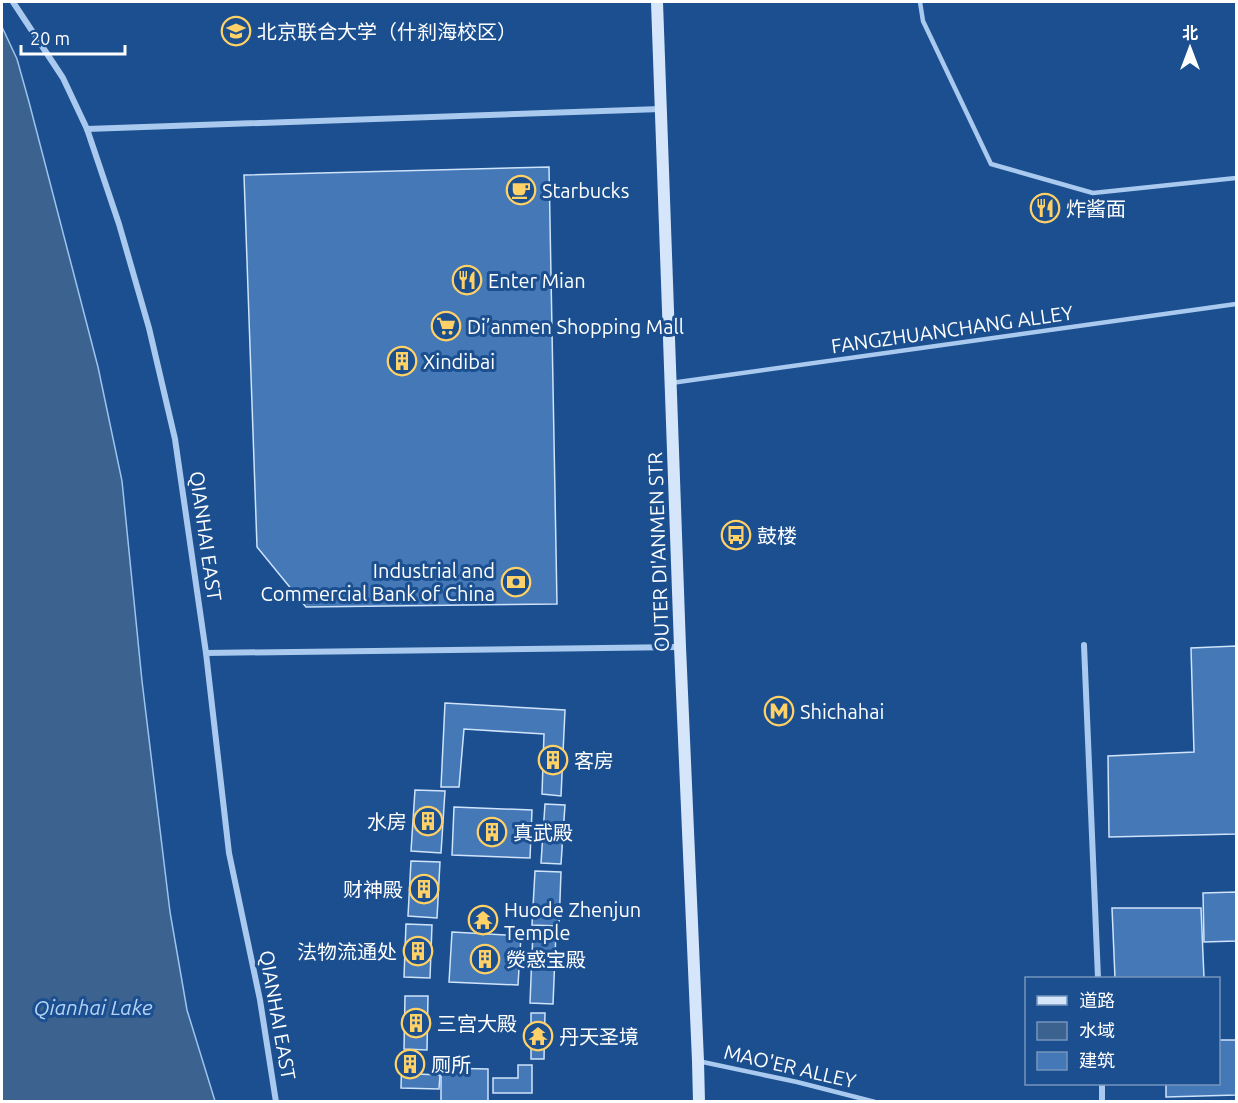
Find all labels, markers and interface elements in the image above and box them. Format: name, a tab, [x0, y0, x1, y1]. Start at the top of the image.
school or university icon: 北京联合大学（什刹海校区）	[220, 15, 252, 47]
scale bar	[21, 18, 124, 56]
north arrow	[1160, 18, 1220, 78]
place label: 北京联合大学（什刹海校区）	[257, 20, 517, 43]
text: 北	[1182, 24, 1198, 42]
text: 20 m	[30, 28, 70, 48]
cafe icon: Starbucks	[505, 174, 537, 206]
place label: Starbucks	[542, 179, 629, 202]
restaurant icon: 炸酱面	[1029, 192, 1061, 224]
place label: 炸酱面	[1066, 197, 1126, 220]
restaurant icon: Enter Mian	[451, 264, 483, 296]
place label: Enter Mian	[488, 269, 586, 292]
street label: FANGZHUANCHANG ALLEY	[830, 301, 1075, 357]
supermarket icon: Di’anmen Shopping Mall	[430, 310, 462, 342]
place label: Di’anmen Shopping Mall	[467, 315, 684, 338]
building icon: Xindibai	[386, 345, 418, 377]
place label: Xindibai	[423, 350, 495, 373]
street label: OUTER DI'ANMEN STR	[643, 452, 673, 652]
street label: QIANHAI EAST	[185, 470, 227, 602]
bus stop icon: 鼓楼	[720, 519, 752, 551]
place label: 鼓楼	[757, 524, 797, 547]
place label: Industrial and Commercial Bank of China	[260, 559, 495, 605]
bank icon: Industrial and Commercial Bank of China	[500, 566, 532, 598]
metro station icon: Shichahai	[763, 695, 795, 727]
place label: Shichahai	[800, 700, 884, 723]
building icon: 客房	[537, 744, 569, 776]
place label: 客房	[574, 749, 614, 772]
building icon: 水房	[412, 805, 444, 837]
place label: 水房	[367, 810, 407, 833]
building icon: 真武殿	[476, 816, 508, 848]
place label: 真武殿	[513, 821, 573, 844]
building icon: 财神殿	[408, 873, 440, 905]
place label: 财神殿	[343, 878, 403, 901]
place label: Huode Zhenjun Temple	[504, 898, 641, 944]
temple icon: Huode Zhenjun Temple	[467, 904, 499, 936]
building icon: 法物流通处	[402, 935, 434, 967]
place label: 法物流通处	[297, 940, 397, 963]
building icon: 熒惑宝殿	[469, 943, 501, 975]
place label: 熒惑宝殿	[506, 948, 586, 971]
street label: QIANHAI EAST	[255, 949, 301, 1081]
legend	[1025, 977, 1220, 1085]
text: 道路	[1079, 990, 1115, 1010]
water label: Qianhai Lake	[33, 995, 153, 1020]
building icon: 三宫大殿	[400, 1007, 432, 1039]
place label: 三宫大殿	[437, 1012, 517, 1035]
temple icon: 丹天圣境	[522, 1020, 554, 1052]
text: 水域	[1079, 1020, 1115, 1040]
place label: 丹天圣境	[559, 1025, 639, 1048]
street label: MAO'ER ALLEY	[722, 1040, 859, 1092]
building icon: 厕所	[394, 1048, 426, 1080]
text: 建筑	[1079, 1050, 1115, 1070]
place label: 厕所	[431, 1053, 471, 1076]

